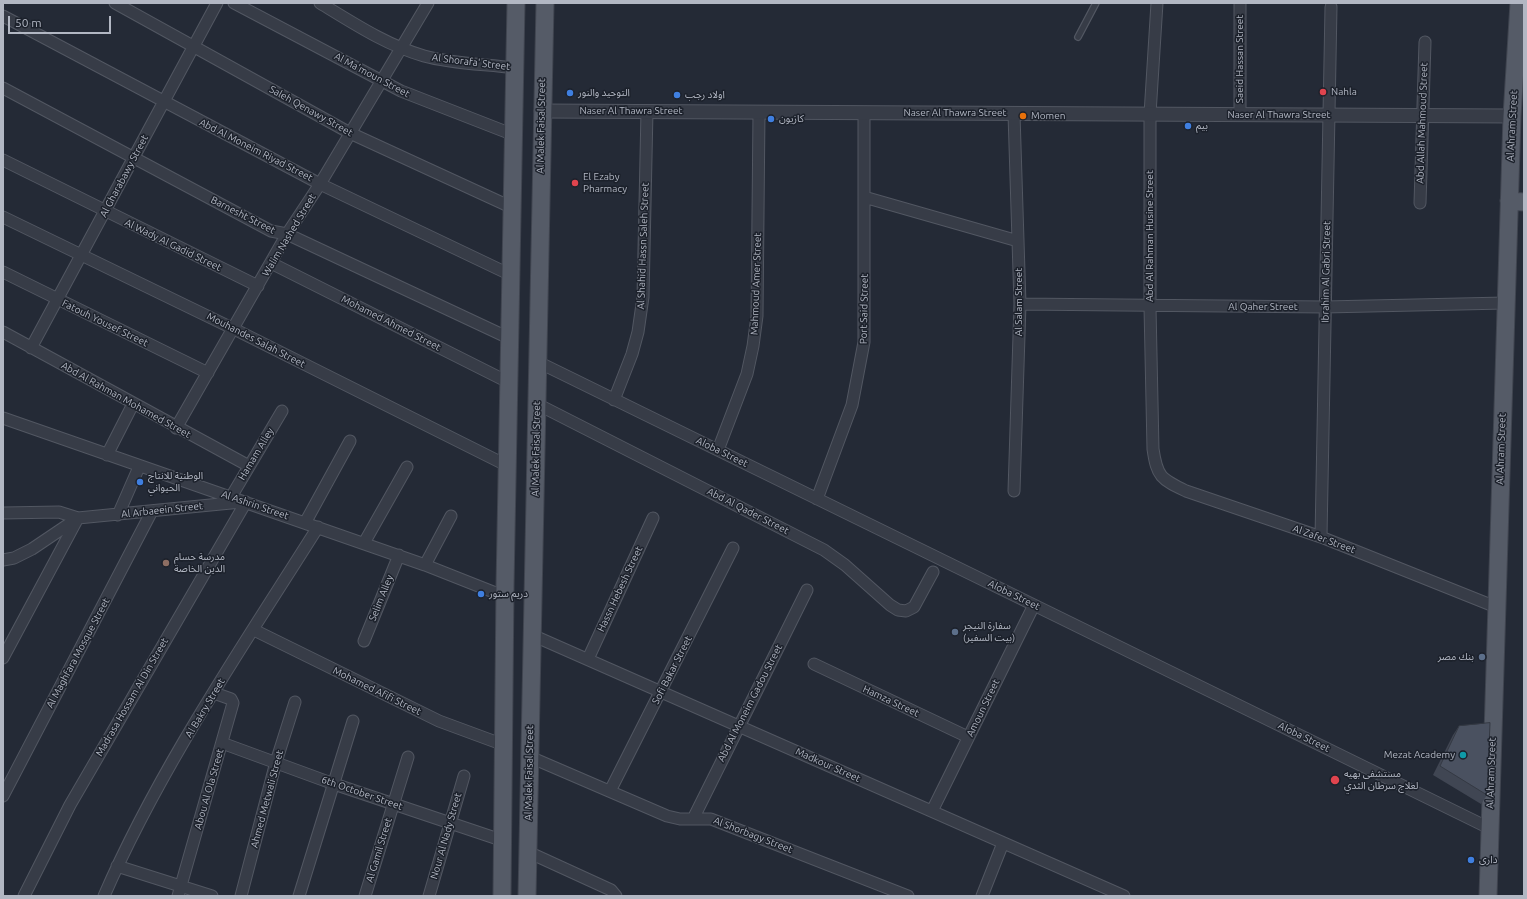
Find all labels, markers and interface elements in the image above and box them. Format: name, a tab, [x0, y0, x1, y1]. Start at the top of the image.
scale bar	[10, 8, 113, 34]
street label: Saeid Hassan Street	[1234, 15, 1246, 103]
text: 50 m	[15, 16, 42, 29]
street label: Al Ma'moun Street	[332, 50, 412, 100]
street label: Al Shorafa' Street	[431, 51, 511, 73]
street label: Abd Allah Mahmoud Street	[1414, 62, 1430, 184]
street label: Al Malek Faisal Street	[534, 78, 548, 174]
street label: Saleh Qenawy Street	[267, 83, 355, 139]
place label: Nahla	[1331, 86, 1357, 98]
place label: التوحيد والنور	[578, 87, 630, 99]
marker: Nahla	[1318, 87, 1328, 97]
marker: التوحيد والنور	[565, 88, 575, 98]
place label: اولاد رجب	[685, 89, 725, 101]
marker: اولاد رجب	[672, 90, 682, 100]
street label: Al Ahram Street	[1504, 90, 1520, 162]
street label: Naser Al Thawra Street	[580, 105, 682, 117]
street label: Naser Al Thawra Street	[904, 107, 1006, 119]
street label: Naser Al Thawra Street	[1228, 109, 1330, 121]
place label: Momen	[1031, 110, 1065, 122]
marker: Momen	[1018, 111, 1028, 121]
place label: كازيون	[779, 113, 804, 125]
marker: كازيون	[766, 114, 776, 124]
street label: Abd Al Moneim Riyad Street	[197, 116, 315, 184]
place label: بيم	[1196, 120, 1208, 132]
marker: بيم	[1183, 121, 1193, 131]
street label: Al Gharabawy Street	[97, 133, 151, 219]
street label: Abd Al Rahman Husine Street	[1144, 170, 1156, 302]
place label: El Ezaby Pharmacy	[583, 171, 627, 194]
marker: El Ezaby Pharmacy	[570, 178, 580, 188]
street label: Al Shahid Hassn Saleh Street	[635, 182, 651, 310]
street label: Walim Nashed Street	[260, 192, 318, 278]
street label: Barnesht Street	[209, 194, 277, 236]
street label: Al Wady Al Gadid Street	[123, 216, 223, 274]
street label: Ibrahim Al Gabri Street	[1319, 221, 1333, 323]
street label: Mahmoud Amer Street	[748, 233, 764, 335]
street label: Al Salam Street	[1013, 268, 1025, 336]
street label: Port Said Street	[857, 274, 871, 344]
street label: Mohamed Ahmed Street	[339, 293, 443, 353]
street label: Fatouh Yousef Street	[60, 297, 150, 349]
street label: Al Qaher Street	[1228, 301, 1298, 313]
street label: Mouhandes Salah Street	[205, 310, 307, 370]
street label: Abd Al Rahman Mohamed Street	[59, 359, 193, 441]
street label: Al Malek Faisal Street	[529, 401, 543, 497]
street label: Al Ahram Street	[1494, 413, 1508, 485]
street label: Hamam Alley	[236, 426, 276, 482]
street label: Aloba Street	[694, 434, 750, 470]
place label: الوطنية للانتاج الحيواني	[148, 470, 203, 494]
marker: الوطنية للانتاج الحيواني	[135, 477, 145, 487]
street label: Abd Al Qader Street	[705, 485, 791, 537]
street label: Al Ashrin Street	[220, 488, 290, 522]
street label: Al Arbaeein Street	[121, 500, 203, 520]
street label: Al Zafer Street	[1291, 522, 1357, 556]
street label: Hassn Hebesh Street	[595, 544, 645, 634]
place label: مدرسة حسام الدين الخاصة	[174, 551, 225, 574]
marker: مدرسة حسام الدين الخاصة	[161, 558, 171, 568]
street label: Selim Alley	[366, 573, 396, 623]
street label: Aloba Street	[986, 577, 1042, 613]
place label: دريم ستور	[489, 588, 528, 600]
marker: دريم ستور	[476, 589, 486, 599]
street label: Al Maghfara Mosque Street	[44, 596, 112, 710]
place label: سفارة النيجر (بيت السفير)	[963, 620, 1015, 644]
marker: سفارة النيجر (بيت السفير)	[950, 627, 960, 637]
street label: Sofi Bakar Street	[650, 634, 694, 706]
street label: Madrasa Hossam Al Din Street	[93, 636, 171, 758]
street label: Abd Al Moneim Gadou Street	[715, 642, 785, 764]
place label: بنك مصر	[1438, 651, 1474, 663]
marker: بنك مصر	[1477, 652, 1487, 662]
street label: Mohamed Afifi Street	[331, 664, 423, 718]
street label: Al Bakry Street	[183, 676, 227, 740]
street label: Amoun Street	[964, 677, 1002, 739]
street label: Hamza Street	[861, 683, 921, 719]
street label: Aloba Street	[1276, 719, 1332, 755]
street label: Al Malek Faisal Street	[522, 725, 536, 821]
street label: Al Ahram Street	[1484, 737, 1498, 809]
street label: Madkour Street	[794, 745, 862, 785]
street label: Abou Al Ola Street	[192, 747, 226, 831]
street label: Ahmed Metwali Street	[248, 749, 286, 849]
place label: Mezat Academy	[1384, 749, 1455, 761]
marker: Mezat Academy	[1458, 750, 1468, 760]
place label: مستشفى بهيه لعلاج سرطان الثدي	[1344, 768, 1418, 792]
street label: 6th October Street	[320, 773, 404, 813]
marker: مستشفى بهيه لعلاج سرطان الثدي	[1329, 774, 1341, 786]
street label: Nour Al Nady Street	[428, 791, 464, 881]
street label: Al Shorbagy Street	[712, 814, 794, 856]
street label: Al Gamil Street	[363, 816, 395, 884]
place label: دارى	[1479, 854, 1497, 866]
marker: دارى	[1466, 855, 1476, 865]

